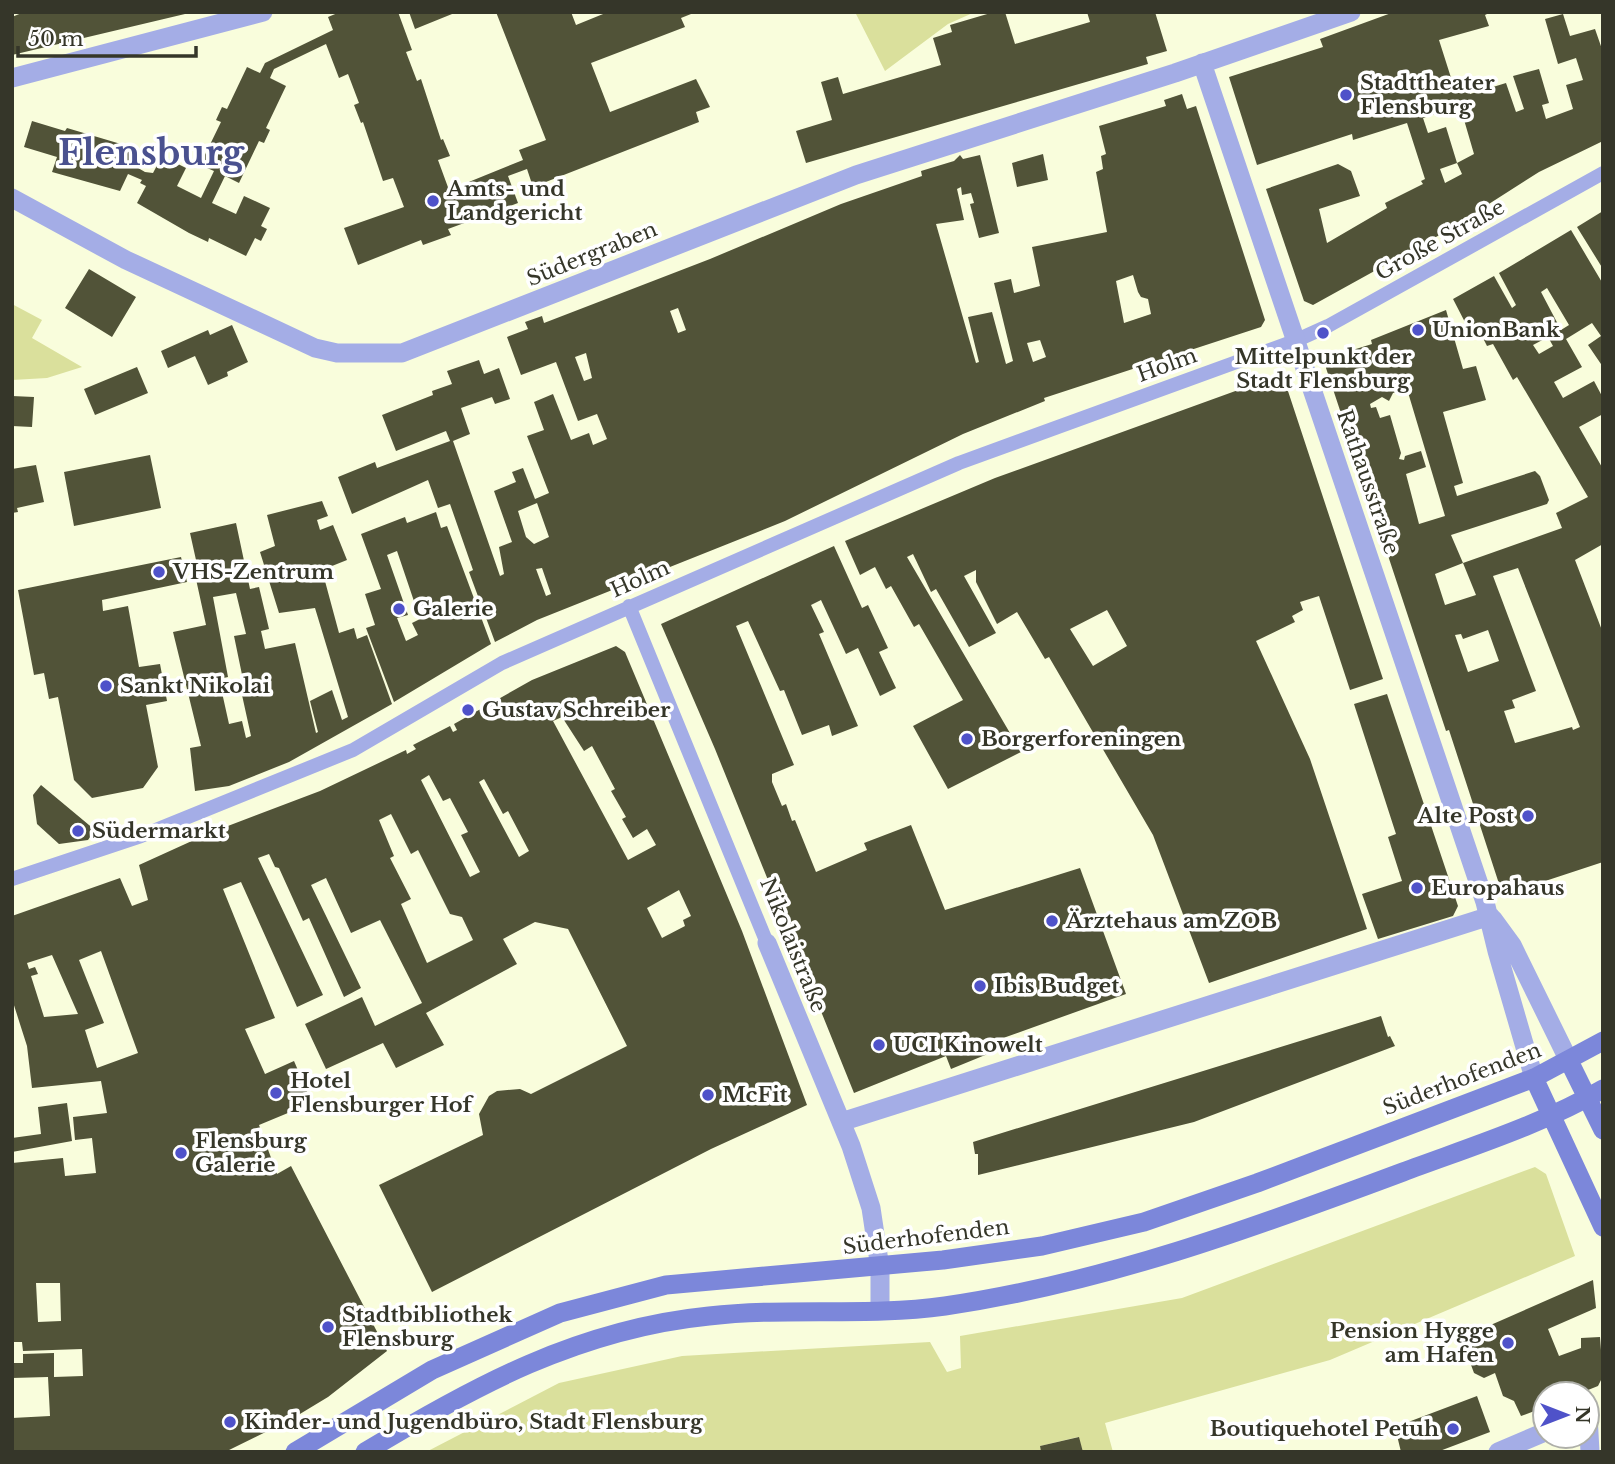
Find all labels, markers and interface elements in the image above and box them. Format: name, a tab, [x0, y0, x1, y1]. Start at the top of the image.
scale bar	[18, 14, 196, 58]
text: 50 m	[28, 26, 84, 52]
place label: Stadttheater Flensburg	[1360, 70, 1495, 120]
marker: Stadttheater Flensburg	[1338, 87, 1354, 103]
district label: Flensburg	[58, 131, 246, 174]
place label: Amts- und Landgericht	[446, 176, 583, 226]
marker: Amts- und Landgericht	[425, 193, 441, 209]
street label: Große Straße	[1371, 194, 1509, 286]
street label: Südergraben	[523, 216, 661, 292]
place label: UnionBank	[1432, 317, 1561, 343]
marker: UnionBank	[1410, 322, 1426, 338]
marker: Mittelpunkt der Stadt Flensburg	[1315, 325, 1331, 341]
street label: Holm	[1133, 342, 1201, 388]
place label: Mittelpunkt der Stadt Flensburg	[1234, 344, 1412, 394]
street label: Rathausstraße	[1331, 406, 1405, 558]
street label: Holm	[606, 554, 674, 603]
place label: VHS-Zentrum	[172, 559, 334, 585]
marker: VHS-Zentrum	[151, 564, 167, 580]
place label: Galerie	[413, 596, 494, 622]
marker: Galerie	[391, 601, 407, 617]
place label: Sankt Nikolai	[120, 673, 271, 699]
marker: Sankt Nikolai	[98, 678, 114, 694]
place label: Gustav Schreiber	[482, 697, 671, 723]
marker: Gustav Schreiber	[460, 702, 476, 718]
place label: Borgerforeningen	[981, 726, 1181, 752]
marker: Borgerforeningen	[959, 731, 975, 747]
place label: Alte Post	[1416, 803, 1514, 829]
marker: Alte Post	[1520, 808, 1536, 824]
place label: Südermarkt	[92, 818, 226, 844]
marker: Südermarkt	[70, 823, 86, 839]
street label: Nikolaistraße	[754, 874, 832, 1016]
place label: Europahaus	[1431, 875, 1565, 901]
marker: Europahaus	[1409, 880, 1425, 896]
place label: Ärztehaus am ZOB	[1065, 908, 1277, 934]
marker: Ärztehaus am ZOB	[1044, 913, 1060, 929]
place label: Ibis Budget	[994, 973, 1119, 999]
marker: Ibis Budget	[972, 978, 988, 994]
place label: UCI Kinowelt	[893, 1032, 1043, 1058]
marker: UCI Kinowelt	[871, 1037, 887, 1053]
street label: Süderhofenden	[1379, 1037, 1545, 1121]
place label: Hotel Flensburger Hof	[290, 1068, 475, 1118]
place label: McFit	[722, 1082, 788, 1108]
marker: Hotel Flensburger Hof	[268, 1085, 284, 1101]
marker: McFit	[700, 1087, 716, 1103]
place label: Flensburg Galerie	[195, 1128, 308, 1178]
marker: Flensburg Galerie	[173, 1145, 189, 1161]
street label: Süderhofenden	[841, 1214, 1011, 1260]
place label: Stadtbibliothek Flensburg	[342, 1302, 514, 1352]
place label: Pension Hygge am Hafen	[1330, 1318, 1494, 1368]
marker: Stadtbibliothek Flensburg	[320, 1319, 336, 1335]
marker: Pension Hygge am Hafen	[1500, 1335, 1516, 1351]
north arrow	[1531, 1380, 1601, 1450]
text: N	[1571, 1406, 1594, 1424]
place label: Kinder- und Jugendbüro, Stadt Flensburg	[244, 1409, 704, 1435]
marker: Kinder- und Jugendbüro, Stadt Flensburg	[222, 1414, 238, 1430]
place label: Boutiquehotel Petuh	[1210, 1416, 1439, 1442]
marker: Boutiquehotel Petuh	[1445, 1421, 1461, 1437]

